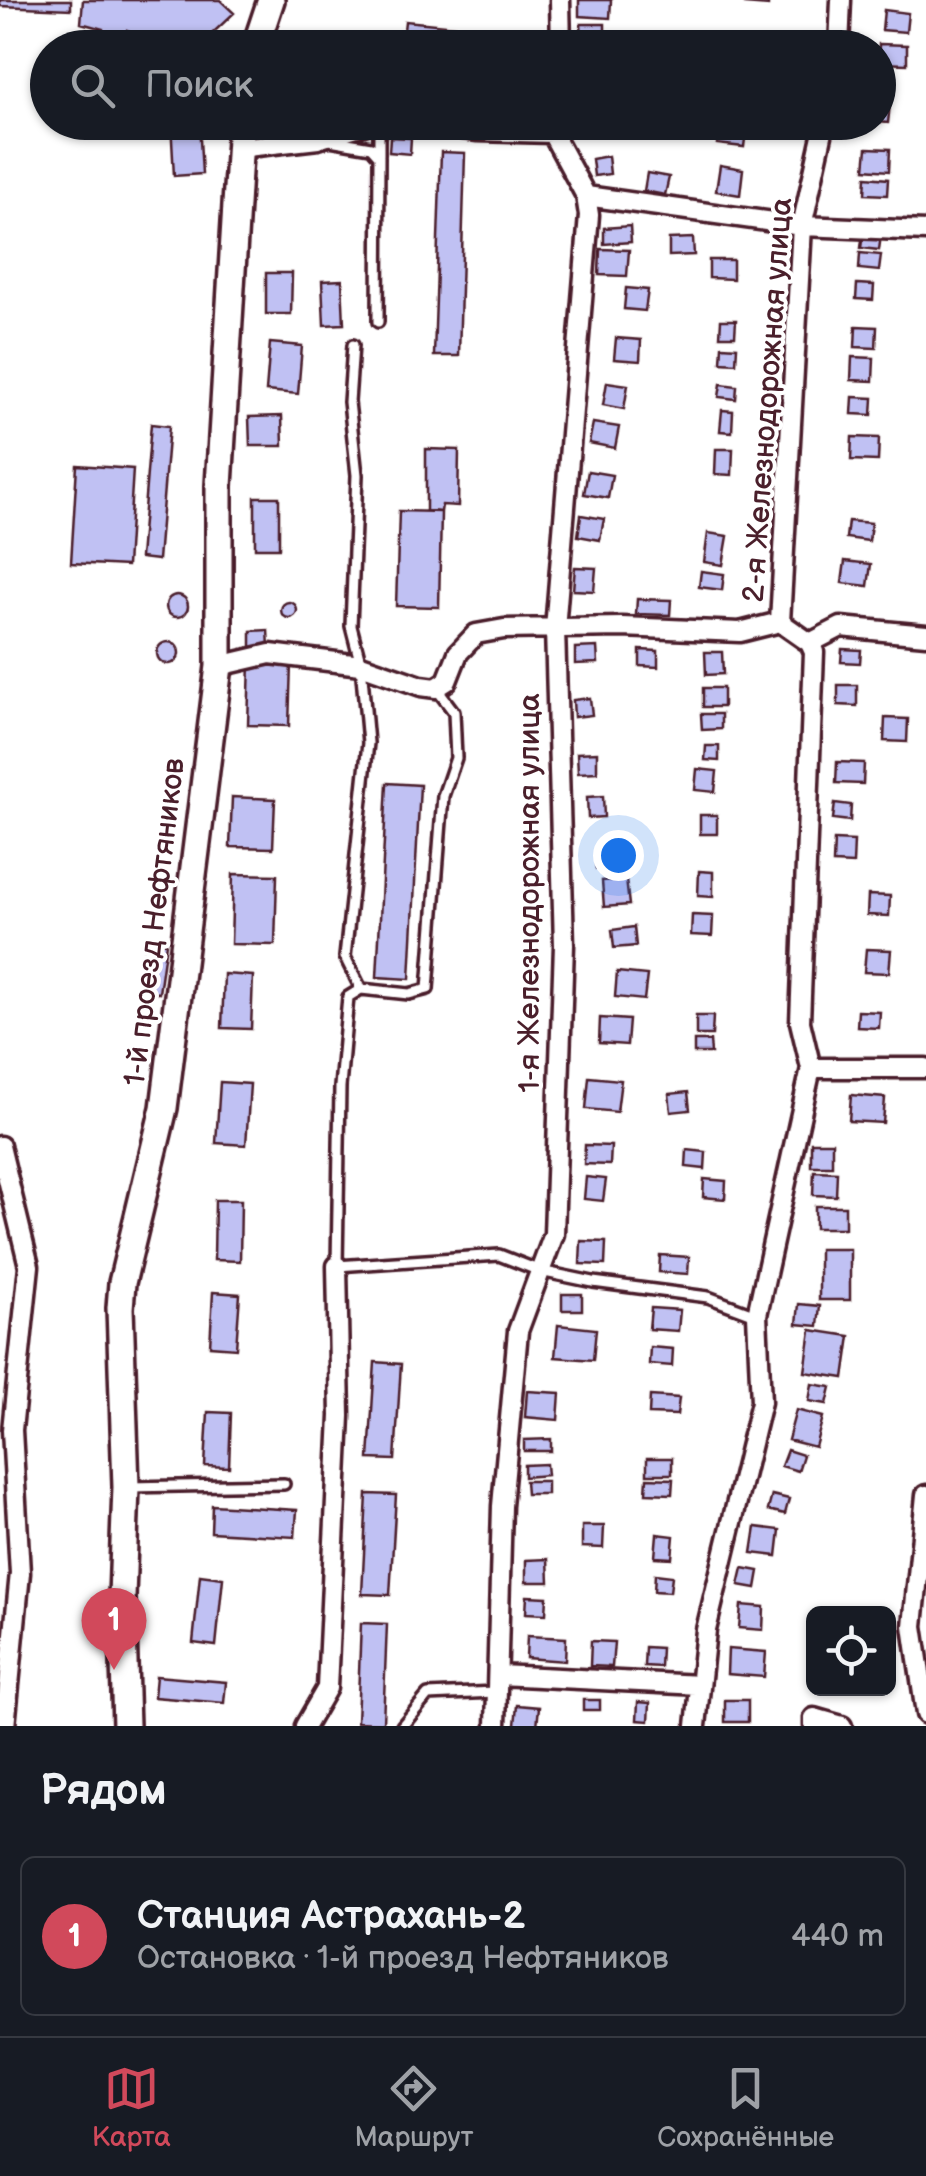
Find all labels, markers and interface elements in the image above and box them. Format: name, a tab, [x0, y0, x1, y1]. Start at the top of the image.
search box	[30, 30, 896, 140]
icon: search	[65, 58, 120, 113]
text: Поиск	[145, 63, 253, 108]
street label: 2-я Железнодорожная улица	[736, 196, 800, 604]
street label: 1-я Железнодорожная улица	[512, 693, 548, 1093]
street label: 1-й проезд Нефтяников	[117, 756, 193, 1088]
your location	[593, 830, 644, 881]
pin: 1	[82, 1588, 146, 1670]
map controls	[806, 1606, 896, 1696]
button: locate	[806, 1606, 896, 1696]
text: Рядом	[40, 1766, 167, 1817]
text: Станция Астрахань-2	[137, 1894, 525, 1939]
text: 1	[68, 1917, 81, 1956]
text: 440 m	[791, 1917, 884, 1956]
text: Остановка · 1-й проезд Нефтяников	[137, 1939, 669, 1978]
tab: Карта	[92, 2061, 171, 2154]
tab: Маршрут	[354, 2061, 474, 2154]
tab: Сохранённые	[657, 2061, 834, 2154]

